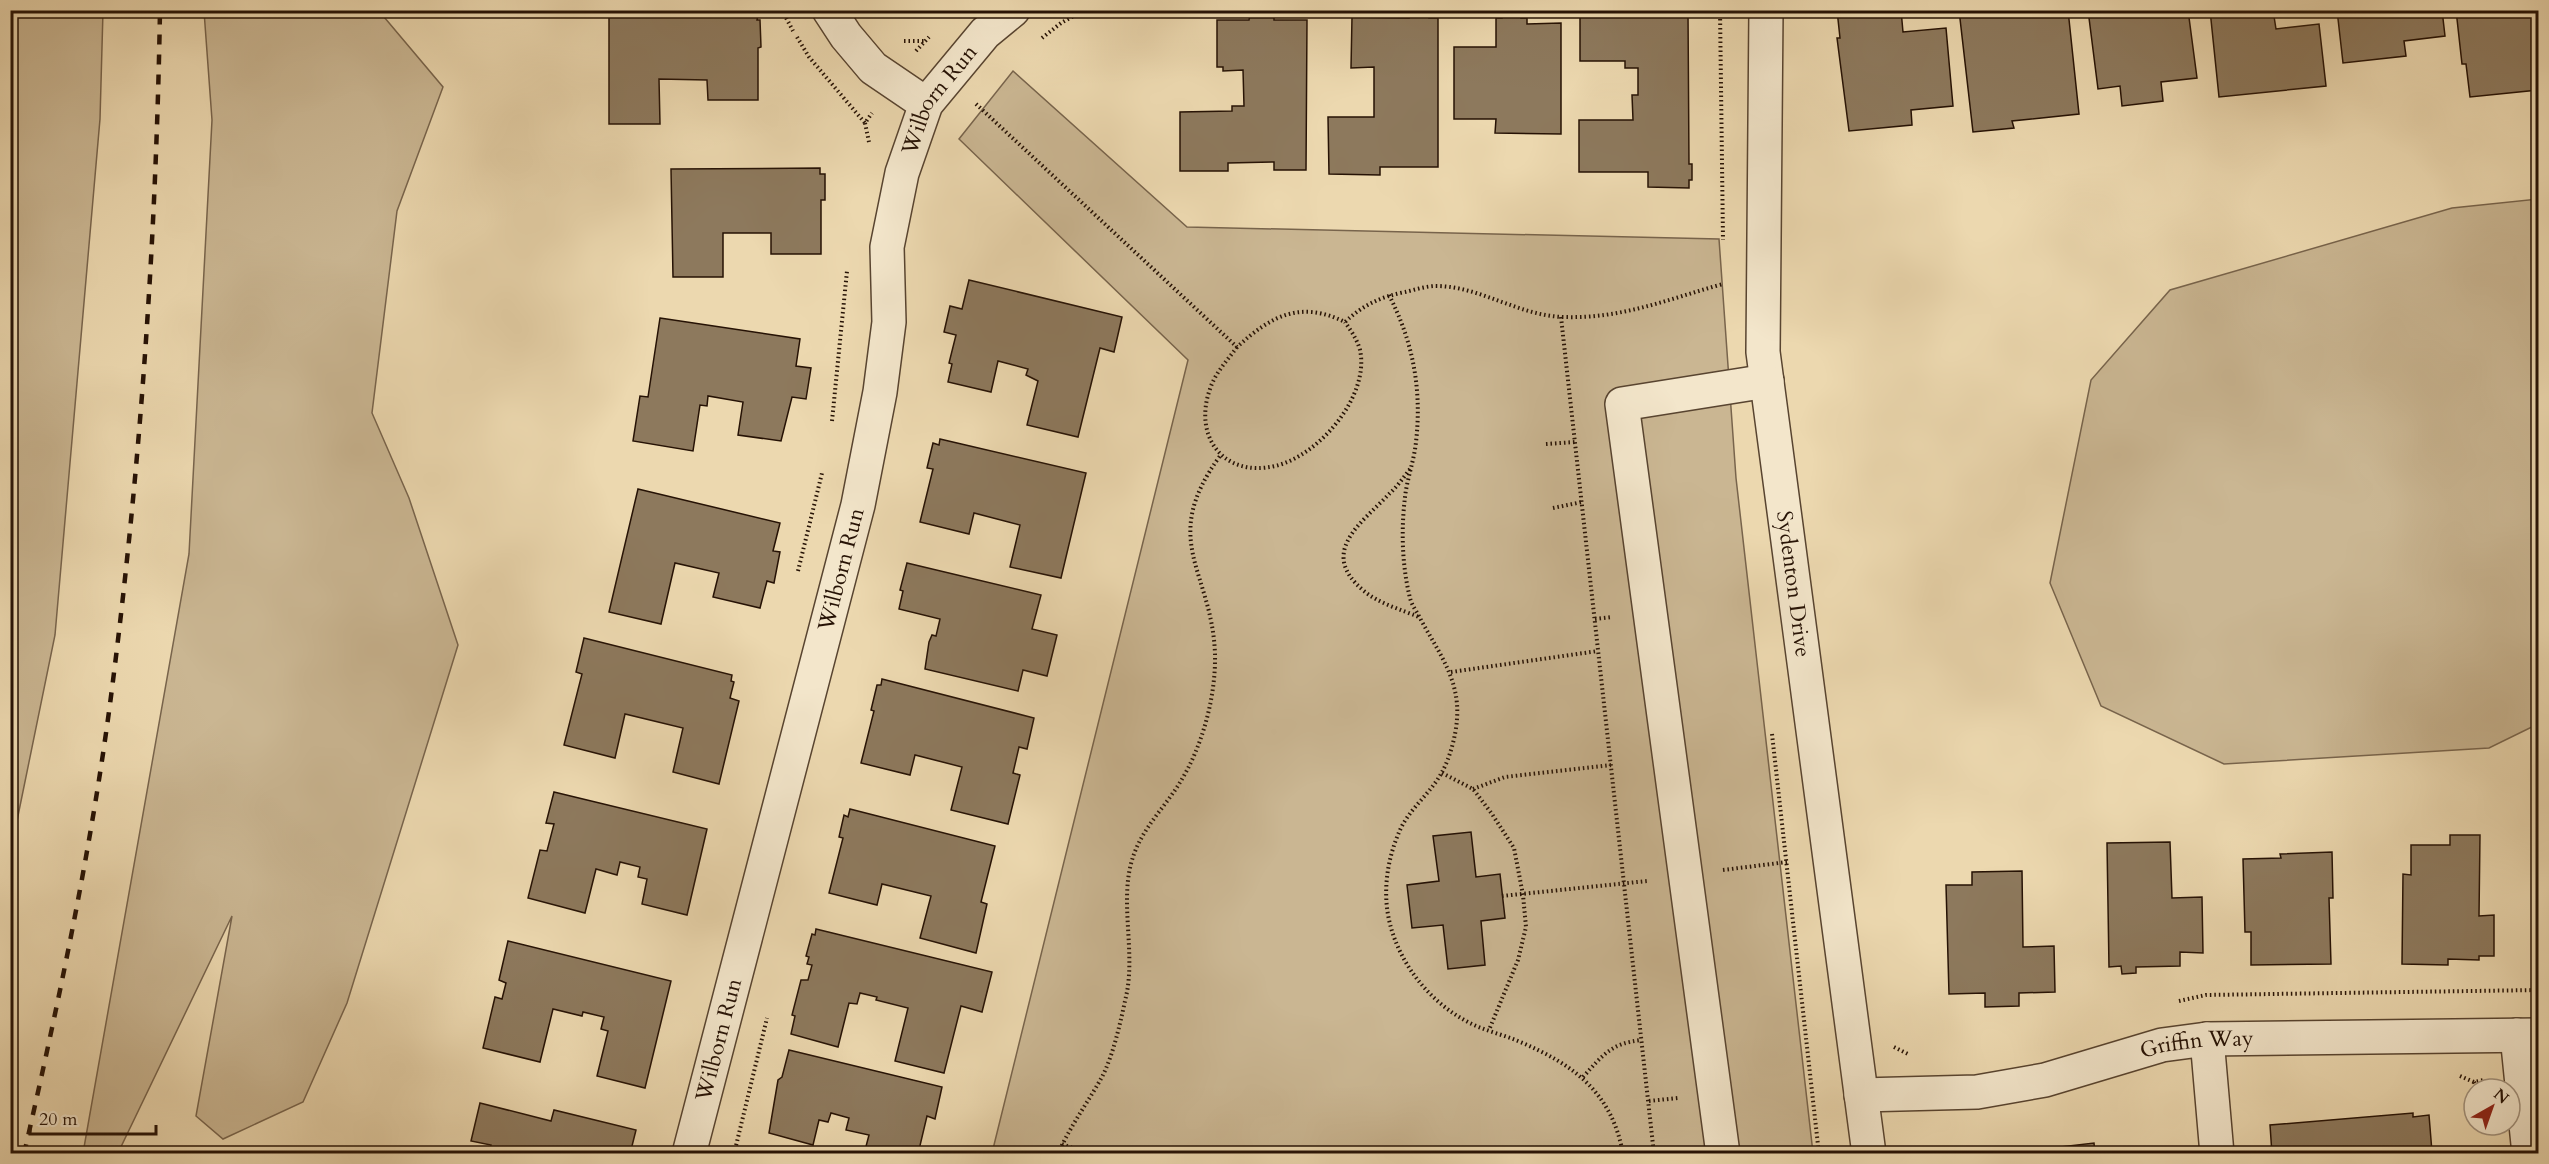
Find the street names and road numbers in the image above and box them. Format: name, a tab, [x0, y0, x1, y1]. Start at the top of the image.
street label: Wilborn Run	[894, 38, 985, 160]
street label: Wilborn Run	[811, 504, 872, 635]
street label: Sydenton Drive	[1769, 509, 1818, 659]
street label: Wilborn Run	[688, 975, 749, 1106]
street label: Griffin Way	[2136, 1023, 2254, 1066]

